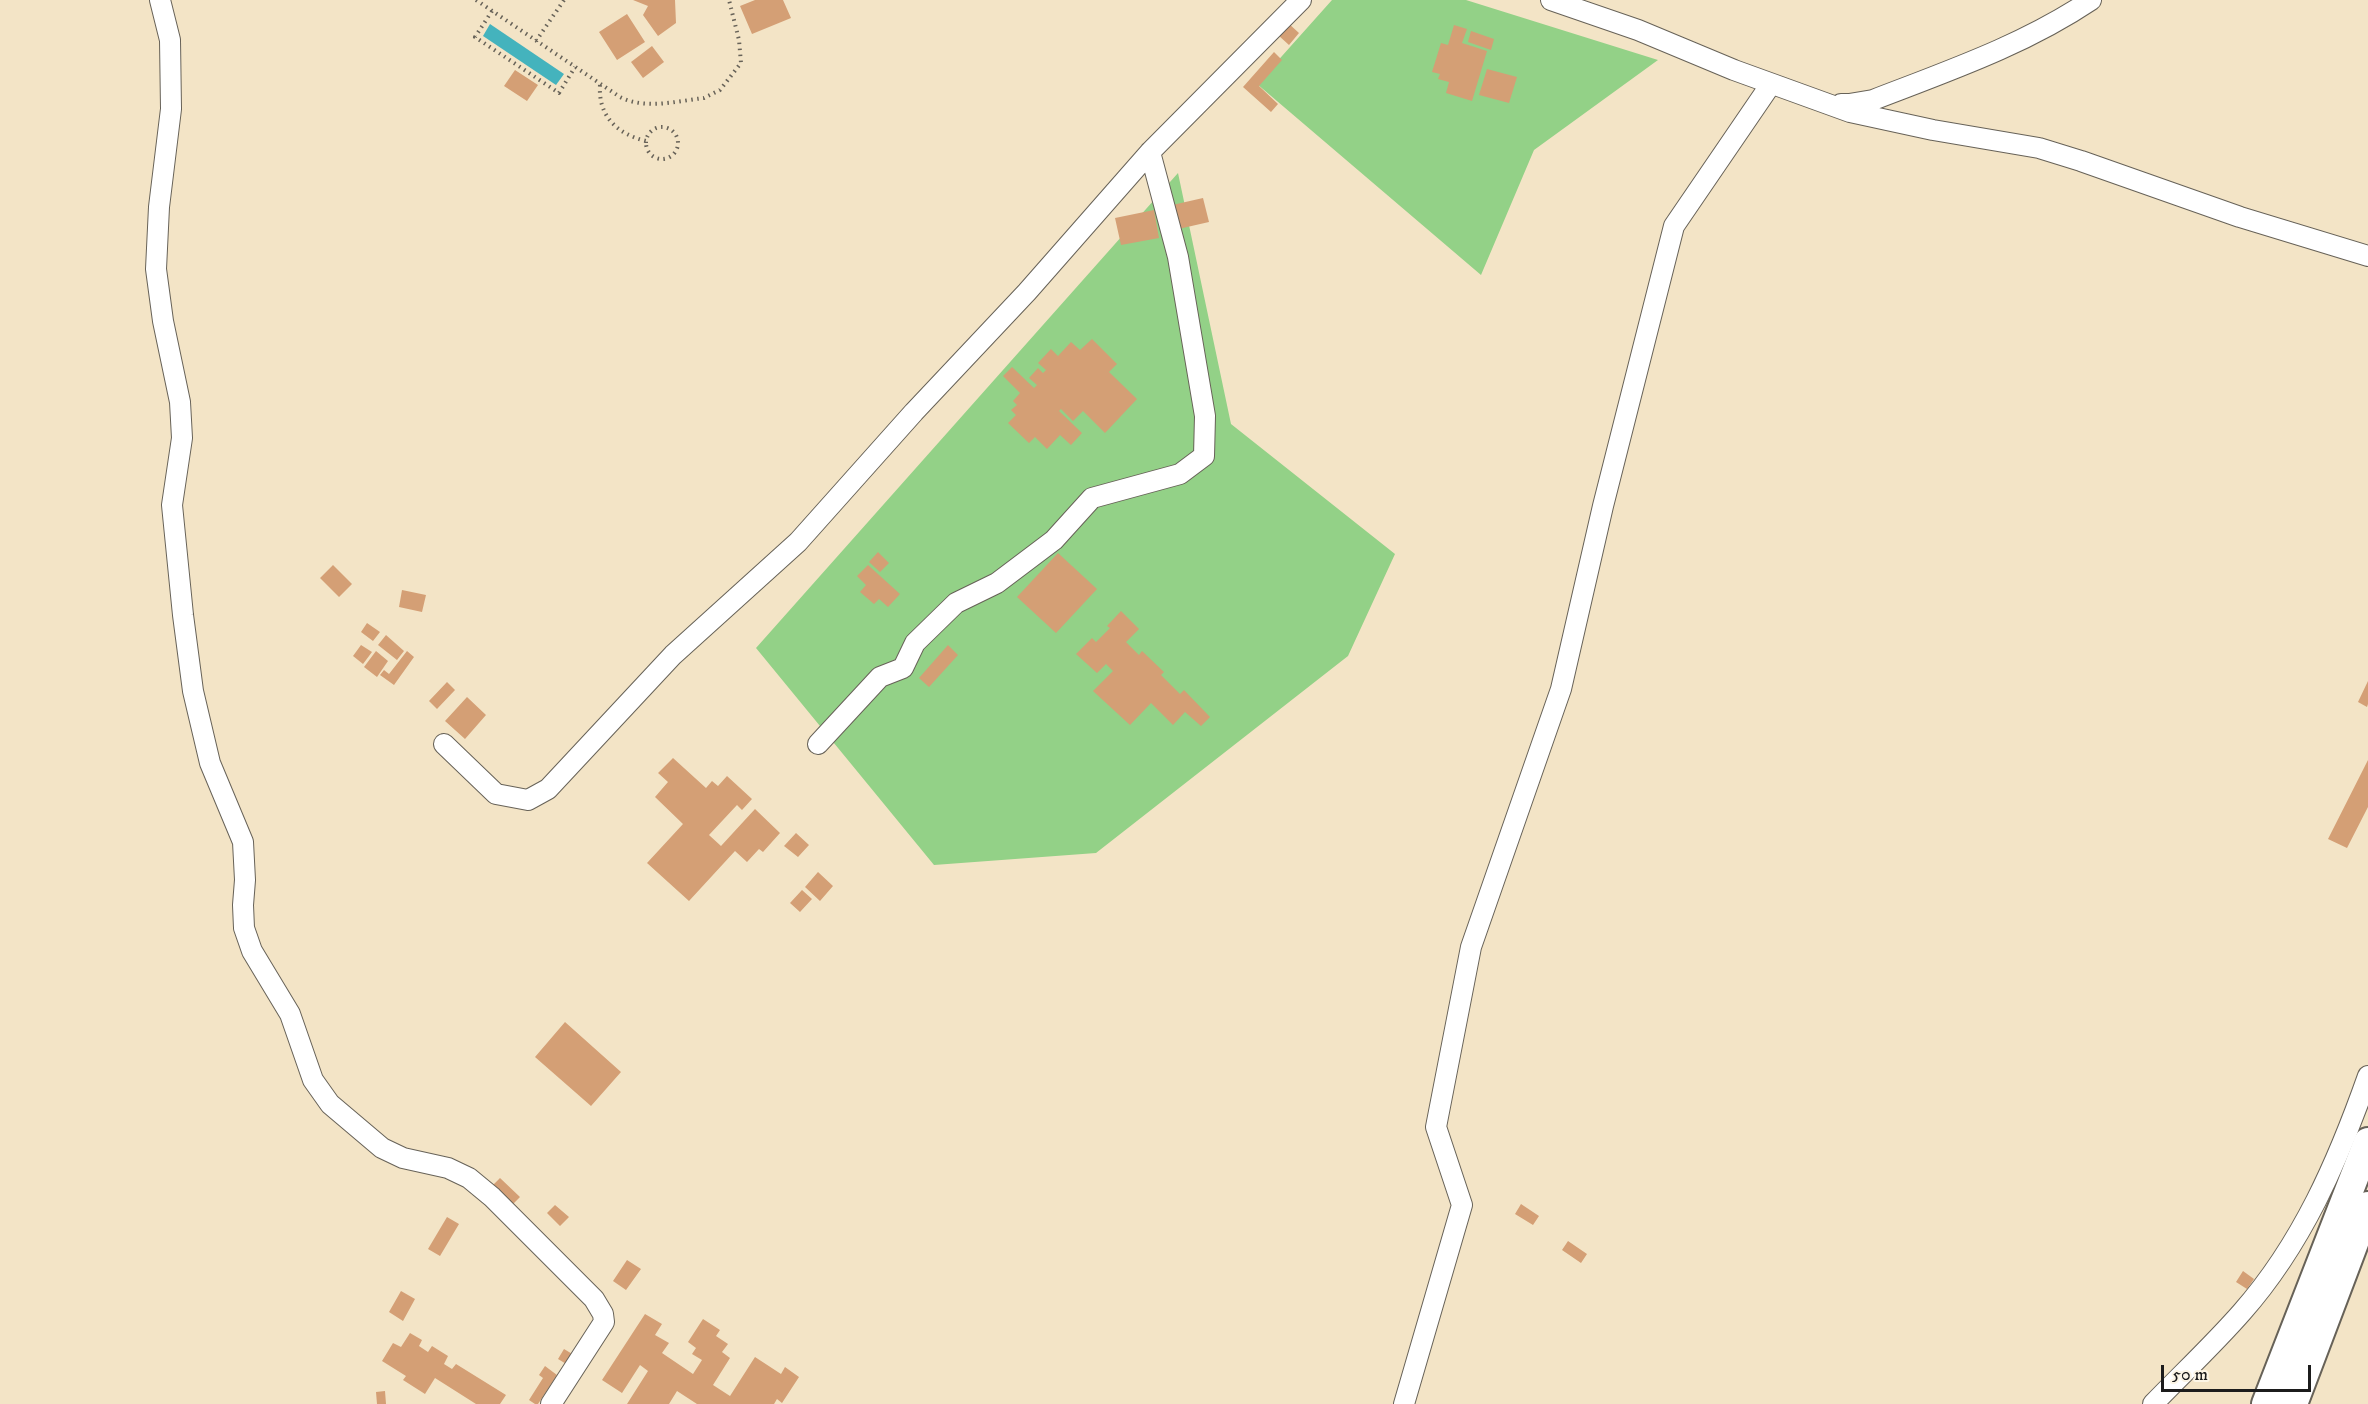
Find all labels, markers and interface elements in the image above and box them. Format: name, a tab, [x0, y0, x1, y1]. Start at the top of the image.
scale bar	[2164, 1353, 2314, 1391]
text: 50 m	[2172, 1364, 2208, 1386]

